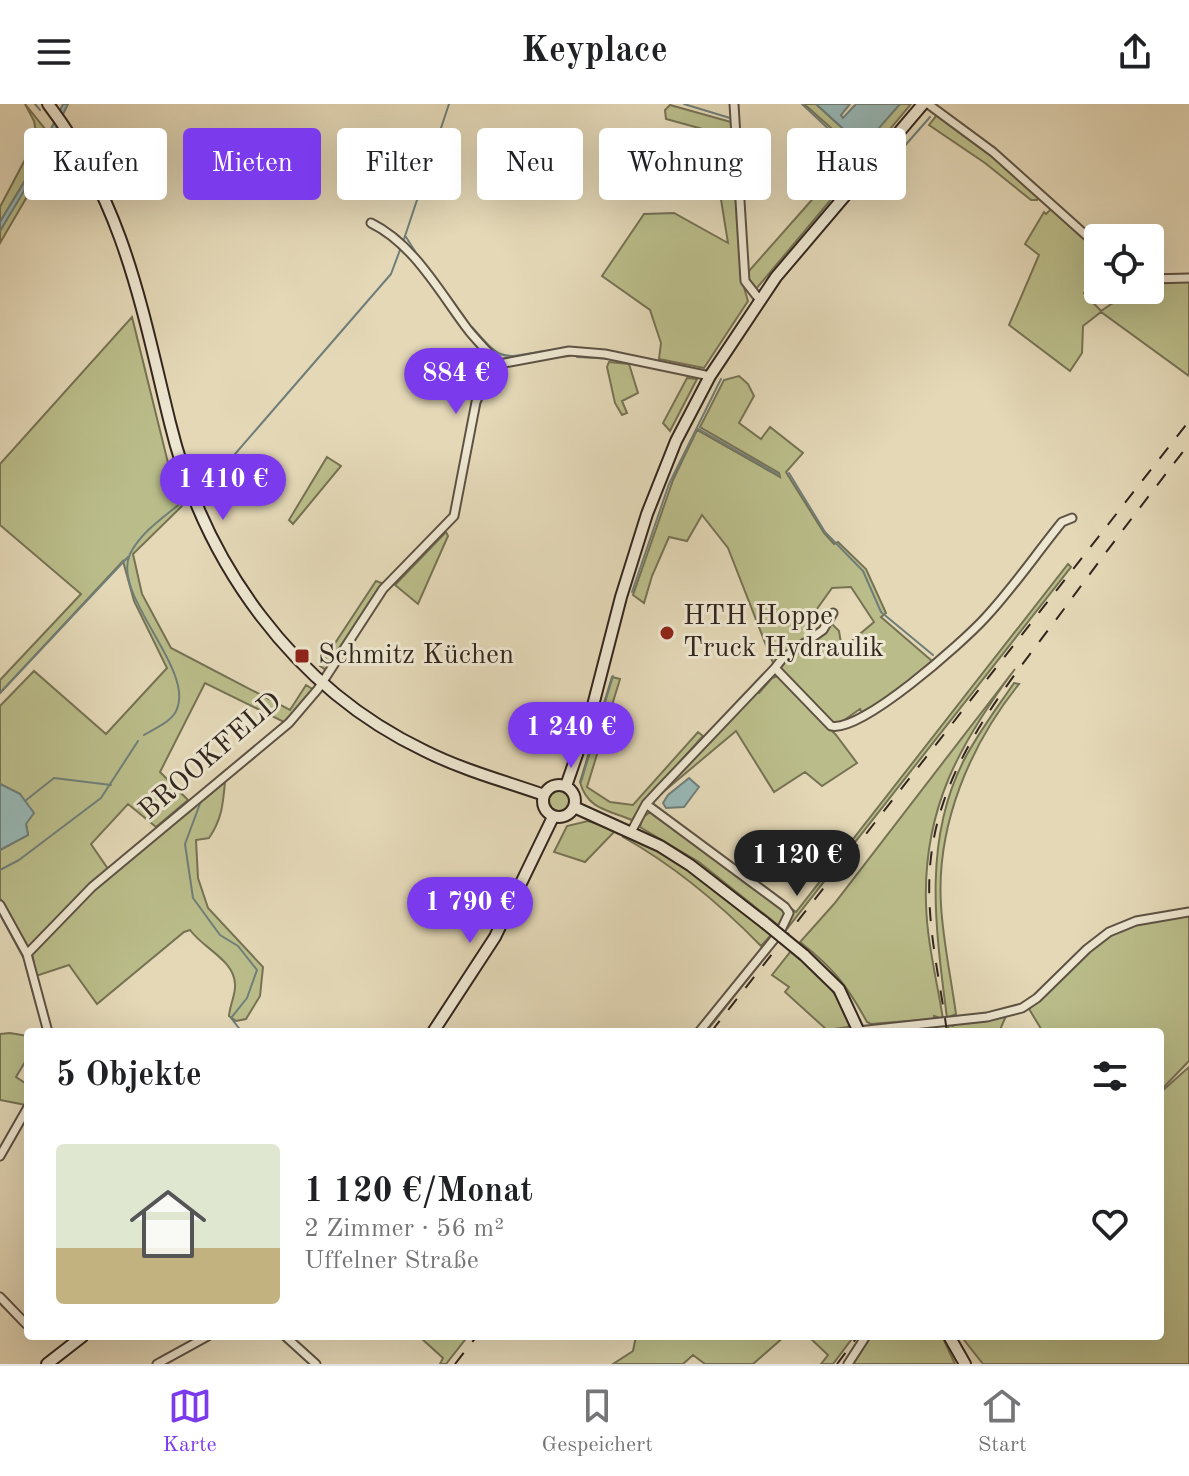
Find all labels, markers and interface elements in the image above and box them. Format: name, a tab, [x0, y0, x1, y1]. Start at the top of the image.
icon: menu	[32, 30, 76, 74]
icon: share	[1113, 30, 1157, 74]
text: Keyplace	[521, 34, 668, 70]
chip: Kaufen	[24, 128, 167, 200]
chip: Mieten	[183, 128, 321, 200]
chip: Filter	[337, 128, 461, 200]
chip: Neu	[477, 128, 583, 200]
chip: Wohnung	[599, 128, 771, 200]
chip: Haus	[787, 128, 906, 200]
map controls	[1084, 224, 1164, 304]
button: locate	[1084, 224, 1164, 304]
pin: 884 €	[400, 348, 512, 416]
text: 884 €	[422, 361, 490, 387]
pin: 1 410 €	[149, 454, 297, 522]
text: 1 410 €	[178, 467, 268, 493]
place label: HTH Hoppe Truck Hydraulik	[683, 603, 884, 663]
marker: HTH Hoppe Truck Hydraulik	[658, 624, 676, 642]
place label: Schmitz Küchen	[318, 642, 514, 670]
marker: Schmitz Küchen	[293, 647, 311, 665]
street label: BROOKFELD	[134, 688, 288, 826]
pin: 1 240 €	[497, 702, 645, 770]
text: 1 240 €	[526, 715, 616, 741]
pin: 1 120 €	[723, 830, 871, 898]
text: 1 120 €	[752, 843, 842, 869]
pin: 1 790 €	[396, 877, 544, 945]
text: 1 790 €	[425, 890, 515, 916]
icon: filters	[1088, 1054, 1132, 1098]
text: 5 Objekte	[56, 1059, 202, 1093]
text: 1 120 €/Monat	[304, 1175, 533, 1209]
icon: home	[120, 1176, 216, 1272]
icon: heart	[1088, 1202, 1132, 1246]
text: 2 Zimmer · 56 m²	[304, 1216, 504, 1242]
text: Uffelner Straße	[304, 1248, 479, 1274]
tab: Karte	[162, 1384, 217, 1459]
tab: Gespeichert	[542, 1384, 653, 1459]
tab: Start	[978, 1384, 1027, 1459]

